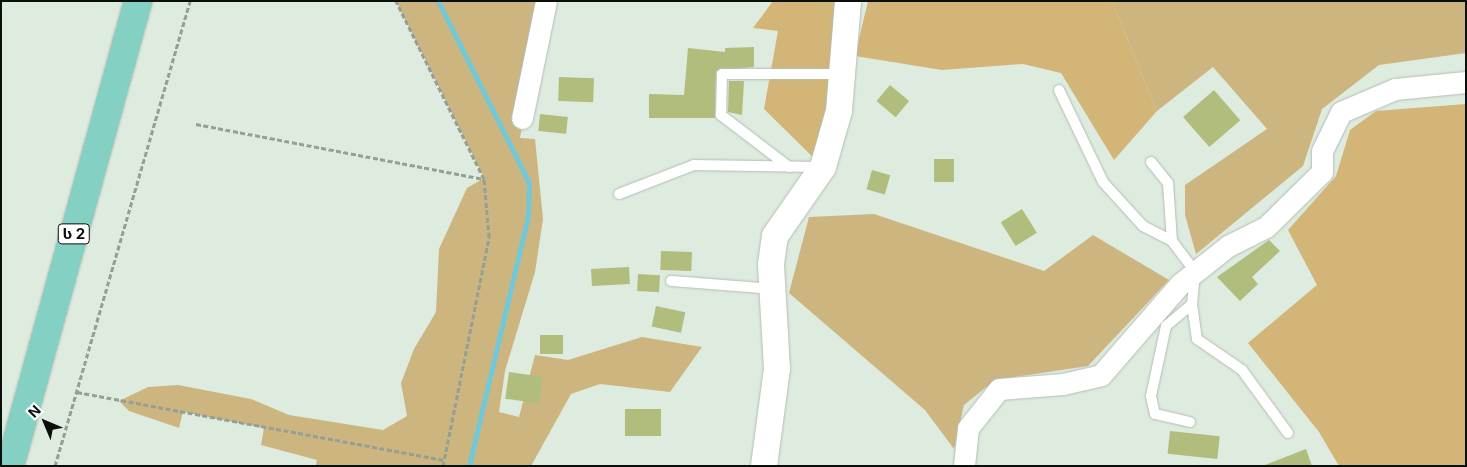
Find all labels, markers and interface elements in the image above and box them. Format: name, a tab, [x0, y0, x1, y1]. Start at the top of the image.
road number: ს 2	[58, 222, 90, 246]
north arrow	[20, 397, 70, 447]
text: N	[24, 401, 44, 421]

